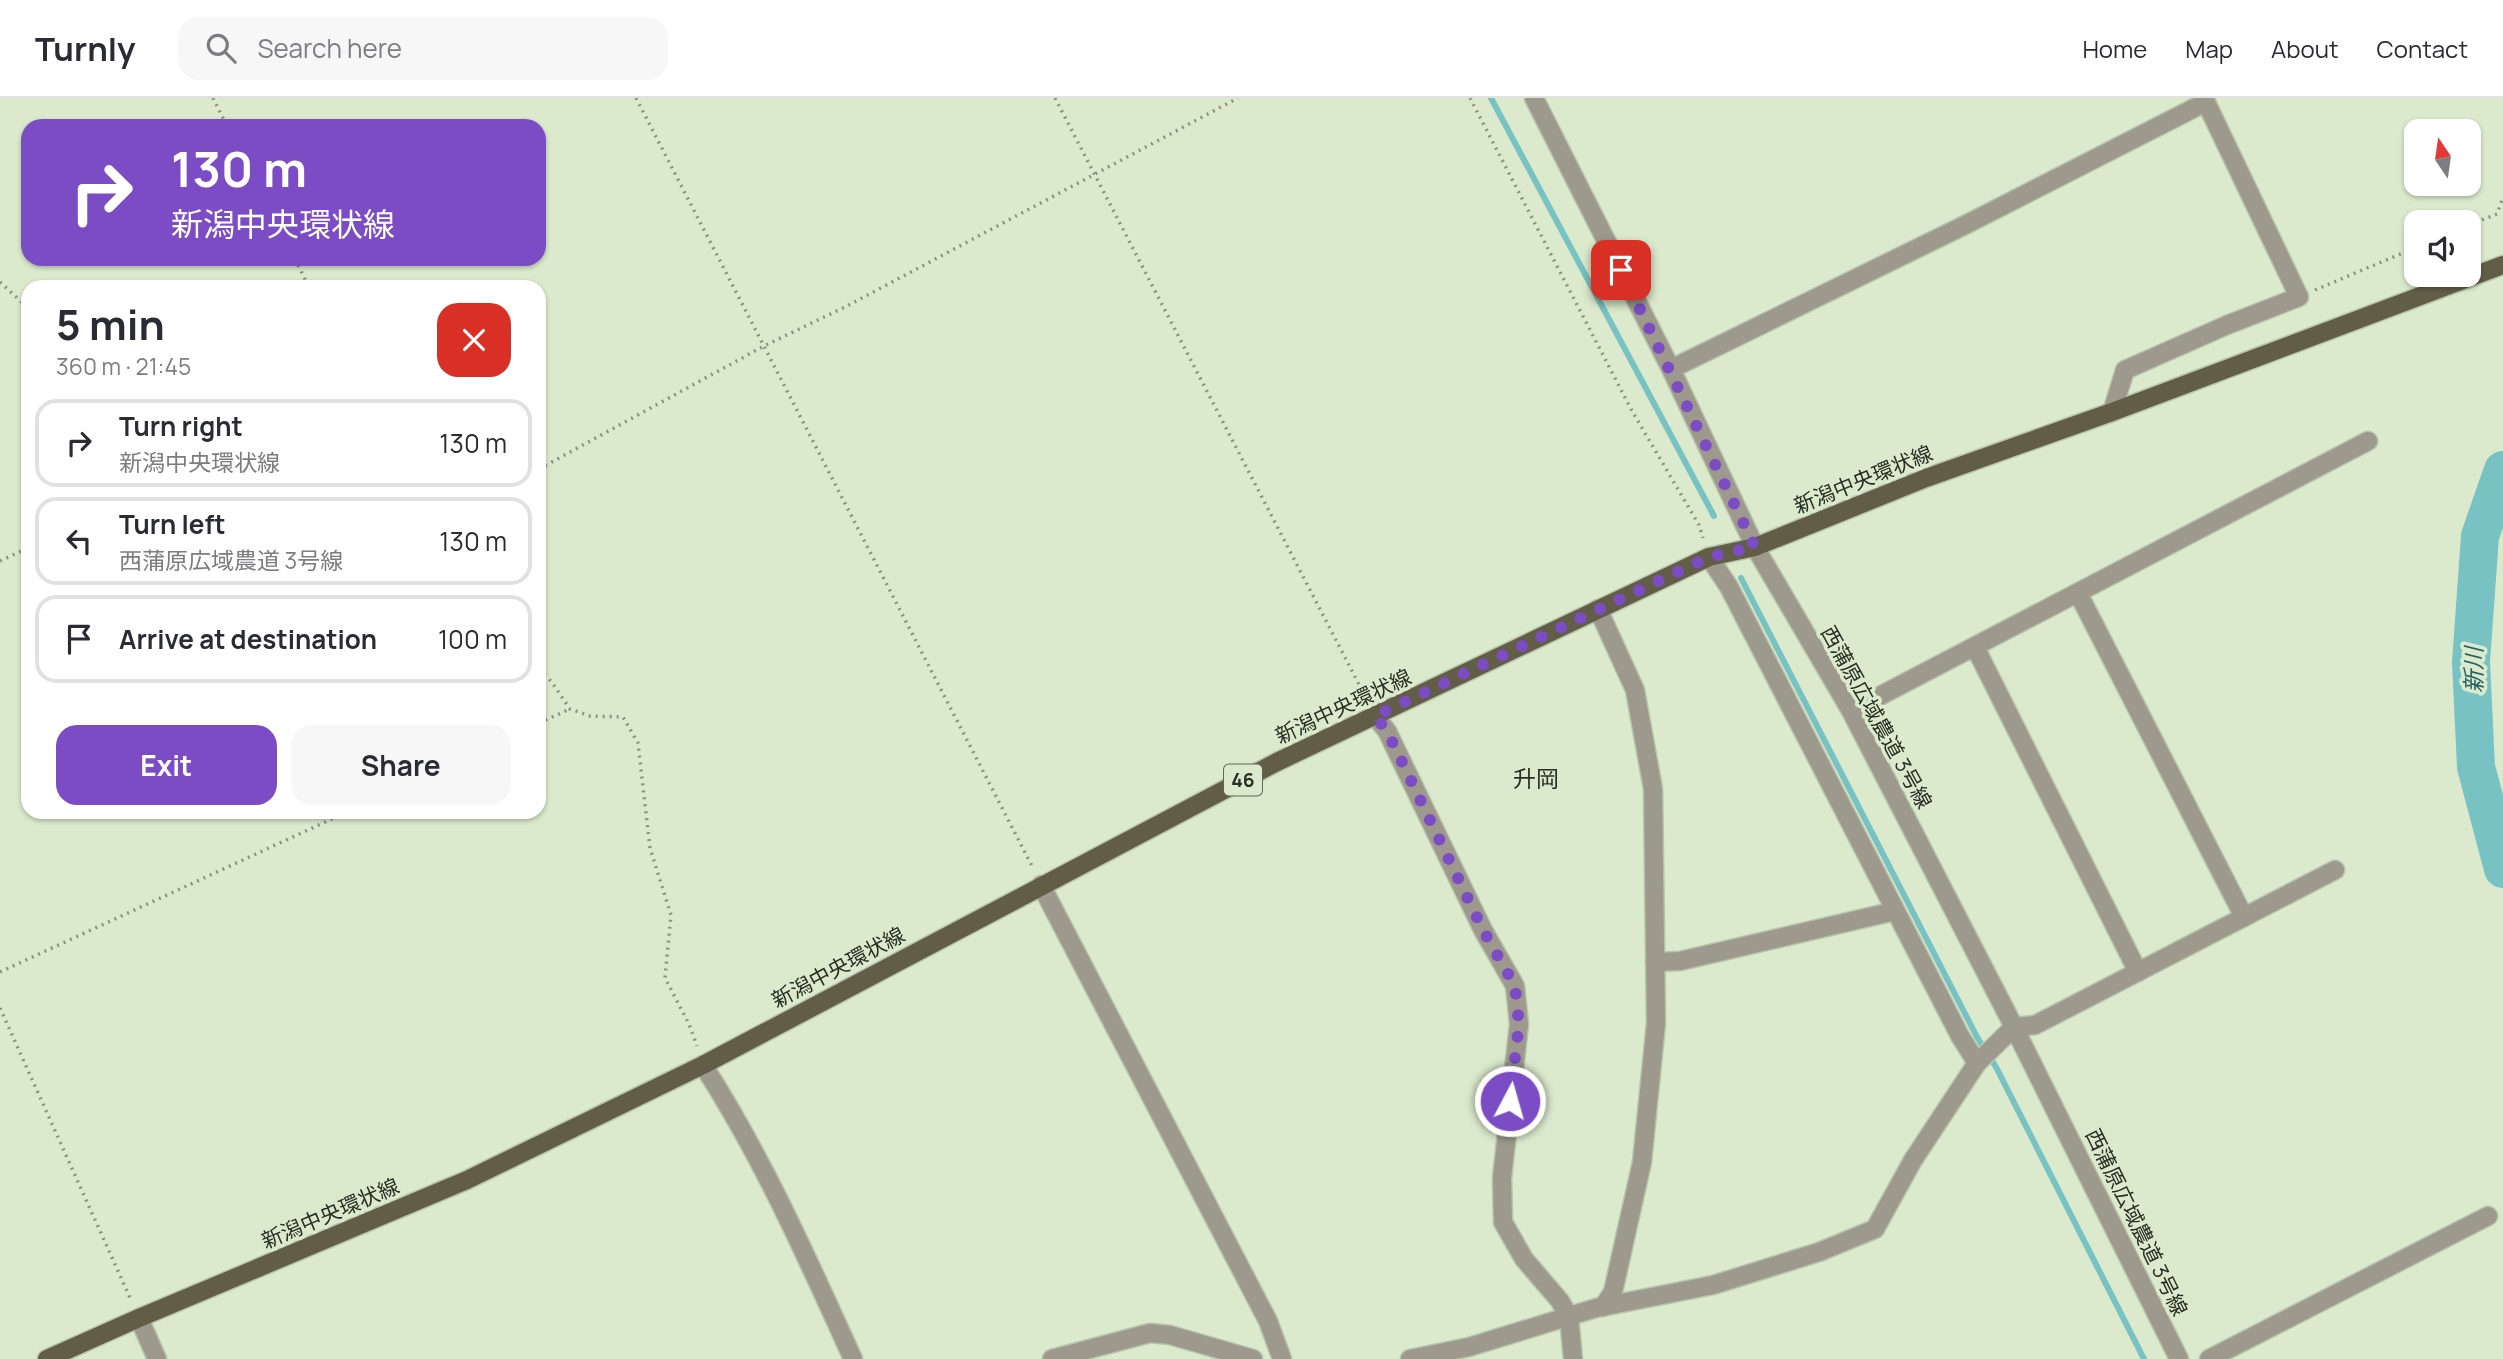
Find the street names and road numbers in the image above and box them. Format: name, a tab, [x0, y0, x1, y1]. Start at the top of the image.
street label: 新潟中央環状線	[1790, 438, 1936, 520]
street label: 西蒲原広域農道 3号線	[1815, 621, 1939, 813]
street label: 新潟中央環状線	[1270, 662, 1416, 750]
road number: 46	[1224, 764, 1262, 796]
street label: 新潟中央環状線	[767, 920, 909, 1014]
street label: 西蒲原広域農道 3号線	[2080, 1124, 2194, 1320]
street label: 新潟中央環状線	[257, 1171, 403, 1255]

